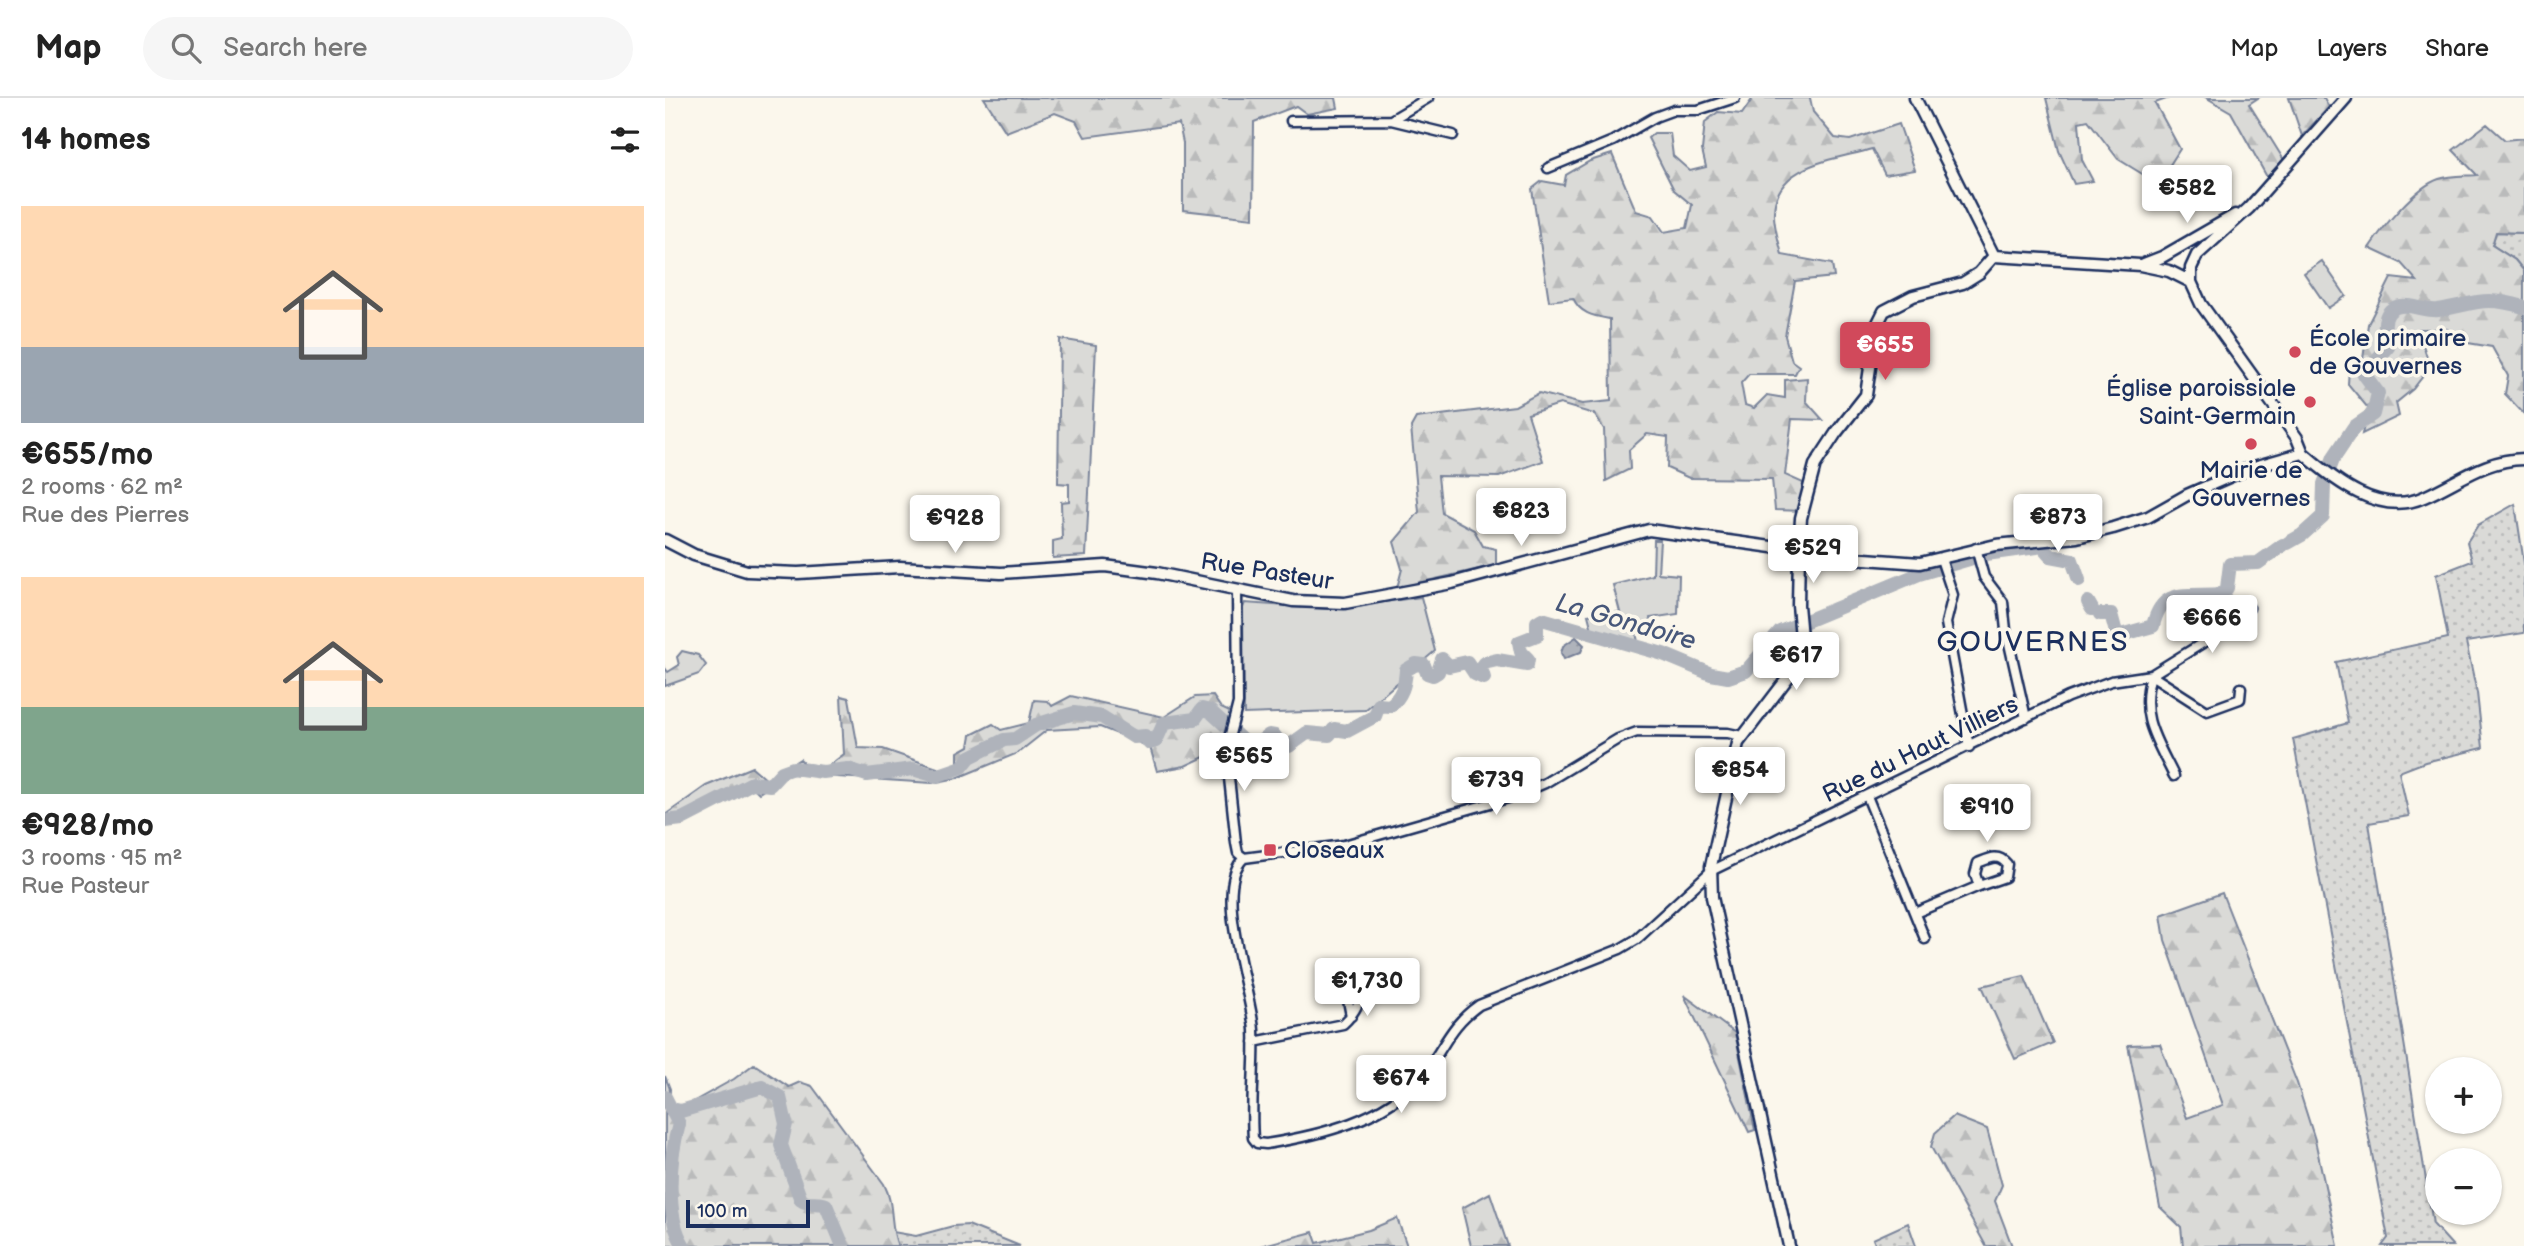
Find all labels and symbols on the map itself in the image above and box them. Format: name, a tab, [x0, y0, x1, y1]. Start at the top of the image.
pin: €582	[2146, 166, 2228, 225]
pin: €655	[1844, 322, 1926, 382]
place label: École primaire de Gouvernes	[2309, 323, 2466, 381]
marker: École primaire de Gouvernes	[2287, 344, 2303, 360]
place label: Église paroissiale Saint-Germain	[2106, 373, 2296, 431]
marker: Église paroissiale Saint-Germain	[2302, 394, 2318, 410]
marker: Mairie de Gouvernes	[2243, 436, 2259, 452]
place label: Mairie de Gouvernes	[2192, 456, 2310, 513]
pin: €823	[1480, 489, 1562, 548]
pin: €873	[2017, 494, 2099, 554]
pin: €928	[914, 496, 996, 555]
pin: €529	[1772, 526, 1854, 585]
street label: Rue Pasteur	[1199, 547, 1336, 596]
water label: La Gondoire	[1552, 588, 1699, 657]
pin: €666	[2171, 596, 2253, 655]
district label: GOUVERNES	[1937, 626, 2129, 659]
pin: €617	[1755, 632, 1837, 692]
street label: Rue du Haut Villiers	[1818, 689, 2023, 809]
pin: €565	[1203, 734, 1285, 793]
pin: €854	[1699, 748, 1781, 807]
pin: €739	[1455, 758, 1537, 817]
pin: €910	[1946, 784, 2028, 844]
place label: Closeaux	[1284, 836, 1384, 865]
marker: Closeaux	[1262, 842, 1278, 858]
pin: €1,730	[1310, 958, 1424, 1018]
pin: €674	[1360, 1056, 1442, 1115]
scale bar	[686, 1197, 810, 1229]

